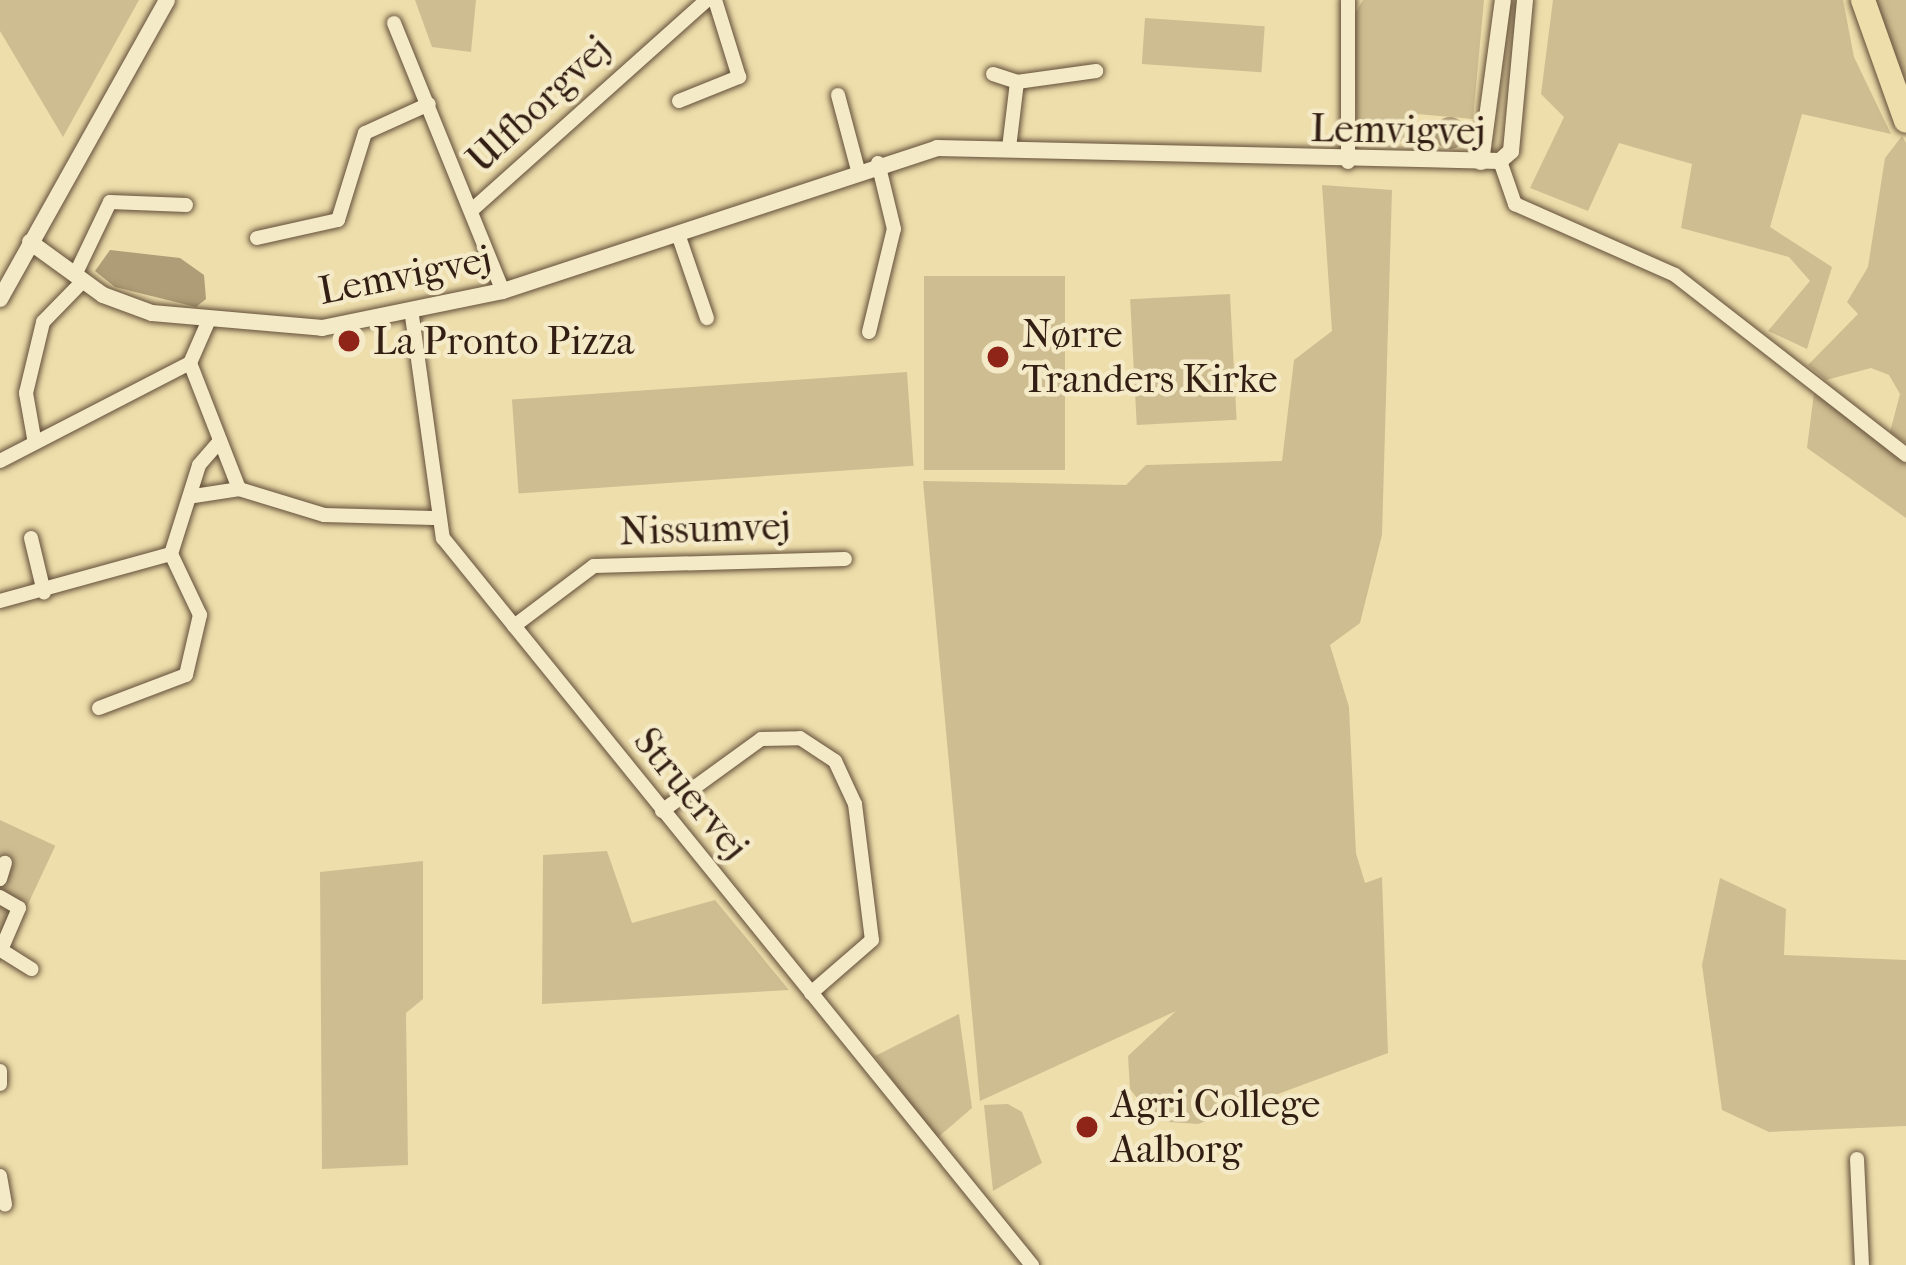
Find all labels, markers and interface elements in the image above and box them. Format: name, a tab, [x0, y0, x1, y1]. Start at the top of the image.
street label: Ulfborgvej	[457, 26, 621, 182]
street label: Lemvigvej	[1310, 105, 1486, 155]
street label: Lemvigvej	[315, 235, 495, 315]
place label: Nørre Tranders Kirke	[1022, 312, 1277, 403]
place label: La Pronto Pizza	[373, 318, 634, 364]
marker: La Pronto Pizza	[336, 328, 362, 354]
marker: Nørre Tranders Kirke	[985, 344, 1011, 370]
street label: Nissumvej	[619, 503, 791, 555]
street label: Struervej	[624, 718, 758, 870]
place label: Agri College Aalborg	[1111, 1082, 1320, 1173]
marker: Agri College Aalborg	[1074, 1114, 1100, 1140]

